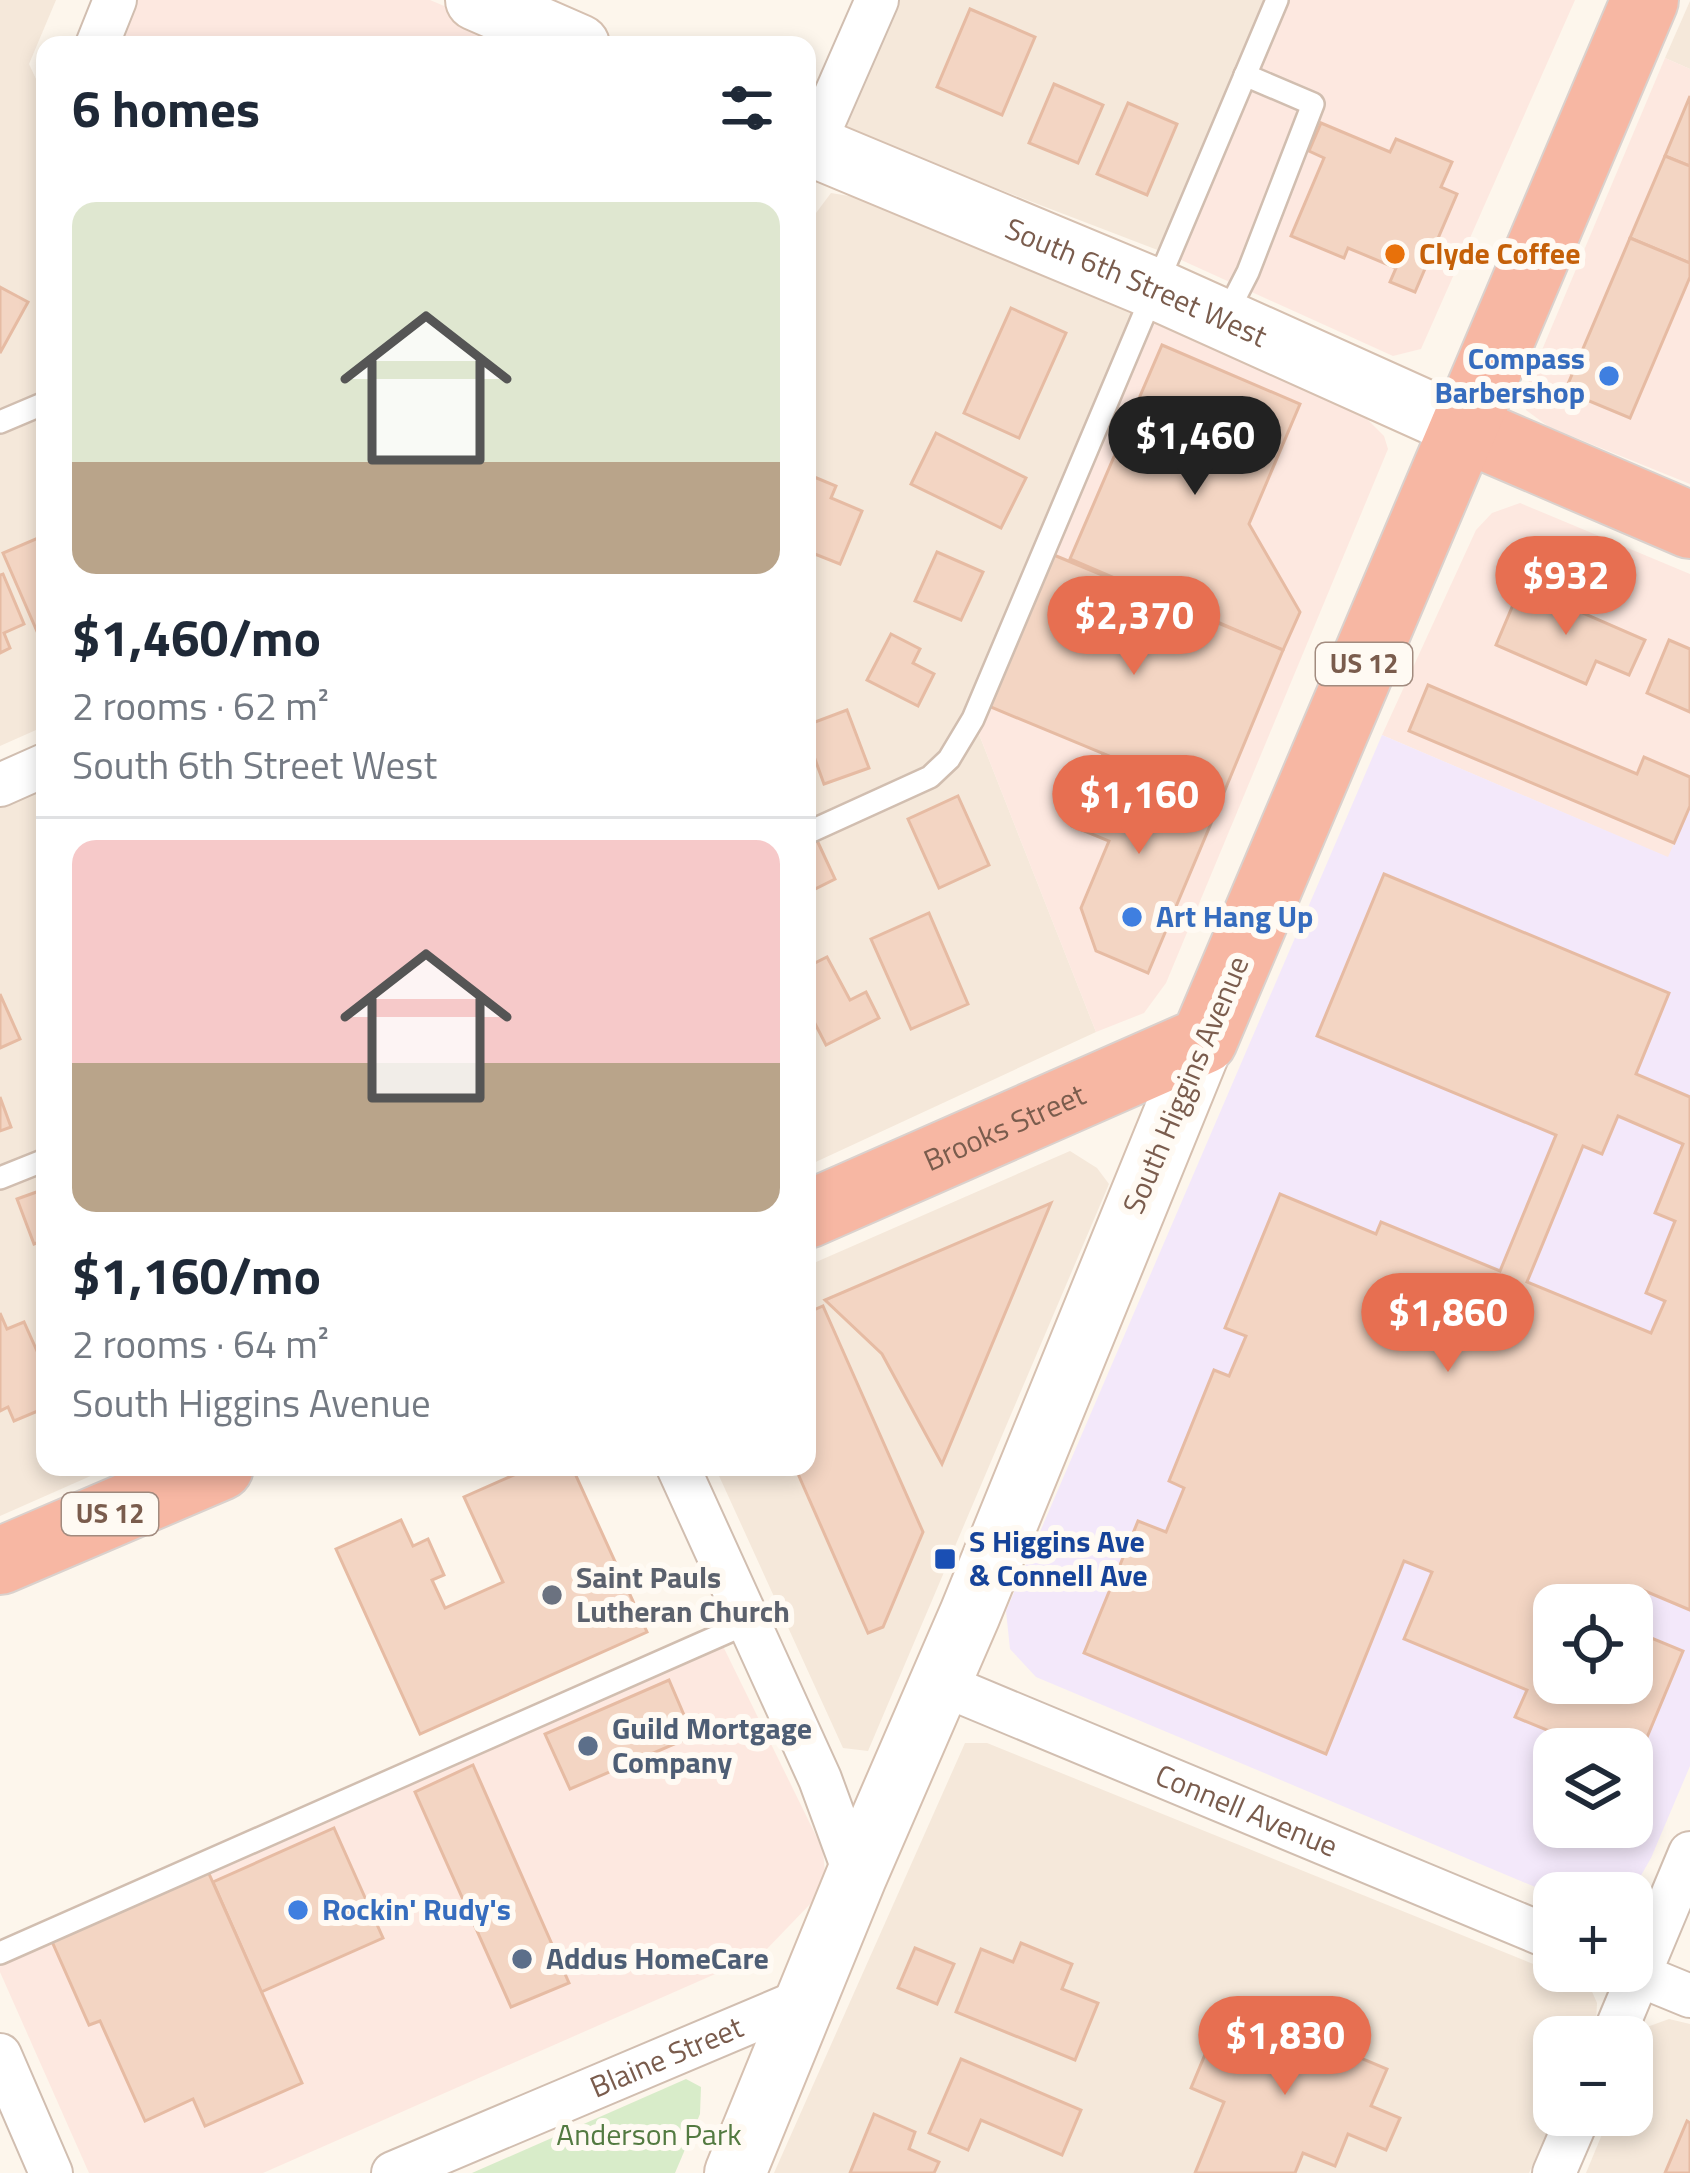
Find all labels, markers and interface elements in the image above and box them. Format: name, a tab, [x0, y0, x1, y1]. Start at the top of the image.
text: 6 homes	[72, 69, 260, 147]
icon: filters	[714, 75, 780, 141]
street label: South 6th Street West	[998, 205, 1275, 359]
place label: Clyde Coffee	[1419, 230, 1580, 276]
marker: Clyde Coffee	[1382, 241, 1408, 267]
icon: home	[318, 280, 534, 496]
place label: Compass Barbershop	[1434, 335, 1585, 415]
marker: Compass Barbershop	[1596, 363, 1622, 389]
pin: $1,460	[1097, 396, 1293, 498]
text: $1,460	[1135, 405, 1255, 464]
pin: $932	[1495, 536, 1637, 638]
text: $932	[1522, 545, 1610, 604]
pin: $2,370	[1036, 576, 1232, 678]
text: $2,370	[1074, 585, 1194, 644]
text: $1,460/mo	[72, 598, 321, 676]
road number: US 12	[1316, 643, 1412, 685]
text: 2 rooms · 62 m²	[72, 676, 329, 735]
text: South 6th Street West	[72, 735, 437, 794]
pin: $1,160	[1041, 755, 1237, 857]
text: $1,160	[1079, 764, 1199, 823]
place label: Art Hang Up	[1156, 893, 1313, 939]
marker: Art Hang Up	[1119, 904, 1145, 930]
icon: home	[318, 918, 534, 1134]
street label: South Higgins Avenue	[1110, 949, 1260, 1221]
street label: Brooks Street	[916, 1071, 1093, 1183]
text: $1,160/mo	[72, 1236, 321, 1314]
pin: $1,860	[1350, 1273, 1546, 1375]
text: $1,860	[1388, 1282, 1508, 1341]
text: 2 rooms · 64 m²	[72, 1314, 329, 1373]
text: South Higgins Avenue	[72, 1373, 431, 1432]
road number: US 12	[62, 1493, 158, 1535]
place label: S Higgins Ave & Connell Ave	[969, 1518, 1148, 1598]
marker: S Higgins Ave & Connell Ave	[932, 1546, 958, 1572]
place label: Saint Pauls Lutheran Church	[576, 1554, 790, 1634]
marker: Saint Pauls Lutheran Church	[539, 1582, 565, 1608]
map controls	[1533, 1584, 1653, 2136]
button: locate	[1533, 1584, 1653, 1704]
place label: Guild Mortgage Company	[612, 1705, 812, 1785]
button: layers	[1533, 1728, 1653, 1848]
marker: Guild Mortgage Company	[575, 1733, 601, 1759]
street label: Connell Avenue	[1149, 1752, 1345, 1868]
button: +	[1533, 1872, 1653, 1992]
place label: Rockin' Rudy's	[322, 1886, 511, 1932]
marker: Rockin' Rudy's	[285, 1897, 311, 1923]
place label: Addus HomeCare	[546, 1935, 769, 1981]
marker: Addus HomeCare	[509, 1946, 535, 1972]
pin: $1,830	[1187, 1996, 1383, 2098]
street label: Blaine Street	[582, 2003, 750, 2109]
text: $1,830	[1225, 2005, 1345, 2064]
button: −	[1533, 2016, 1653, 2136]
park label: Anderson Park	[556, 2111, 742, 2157]

